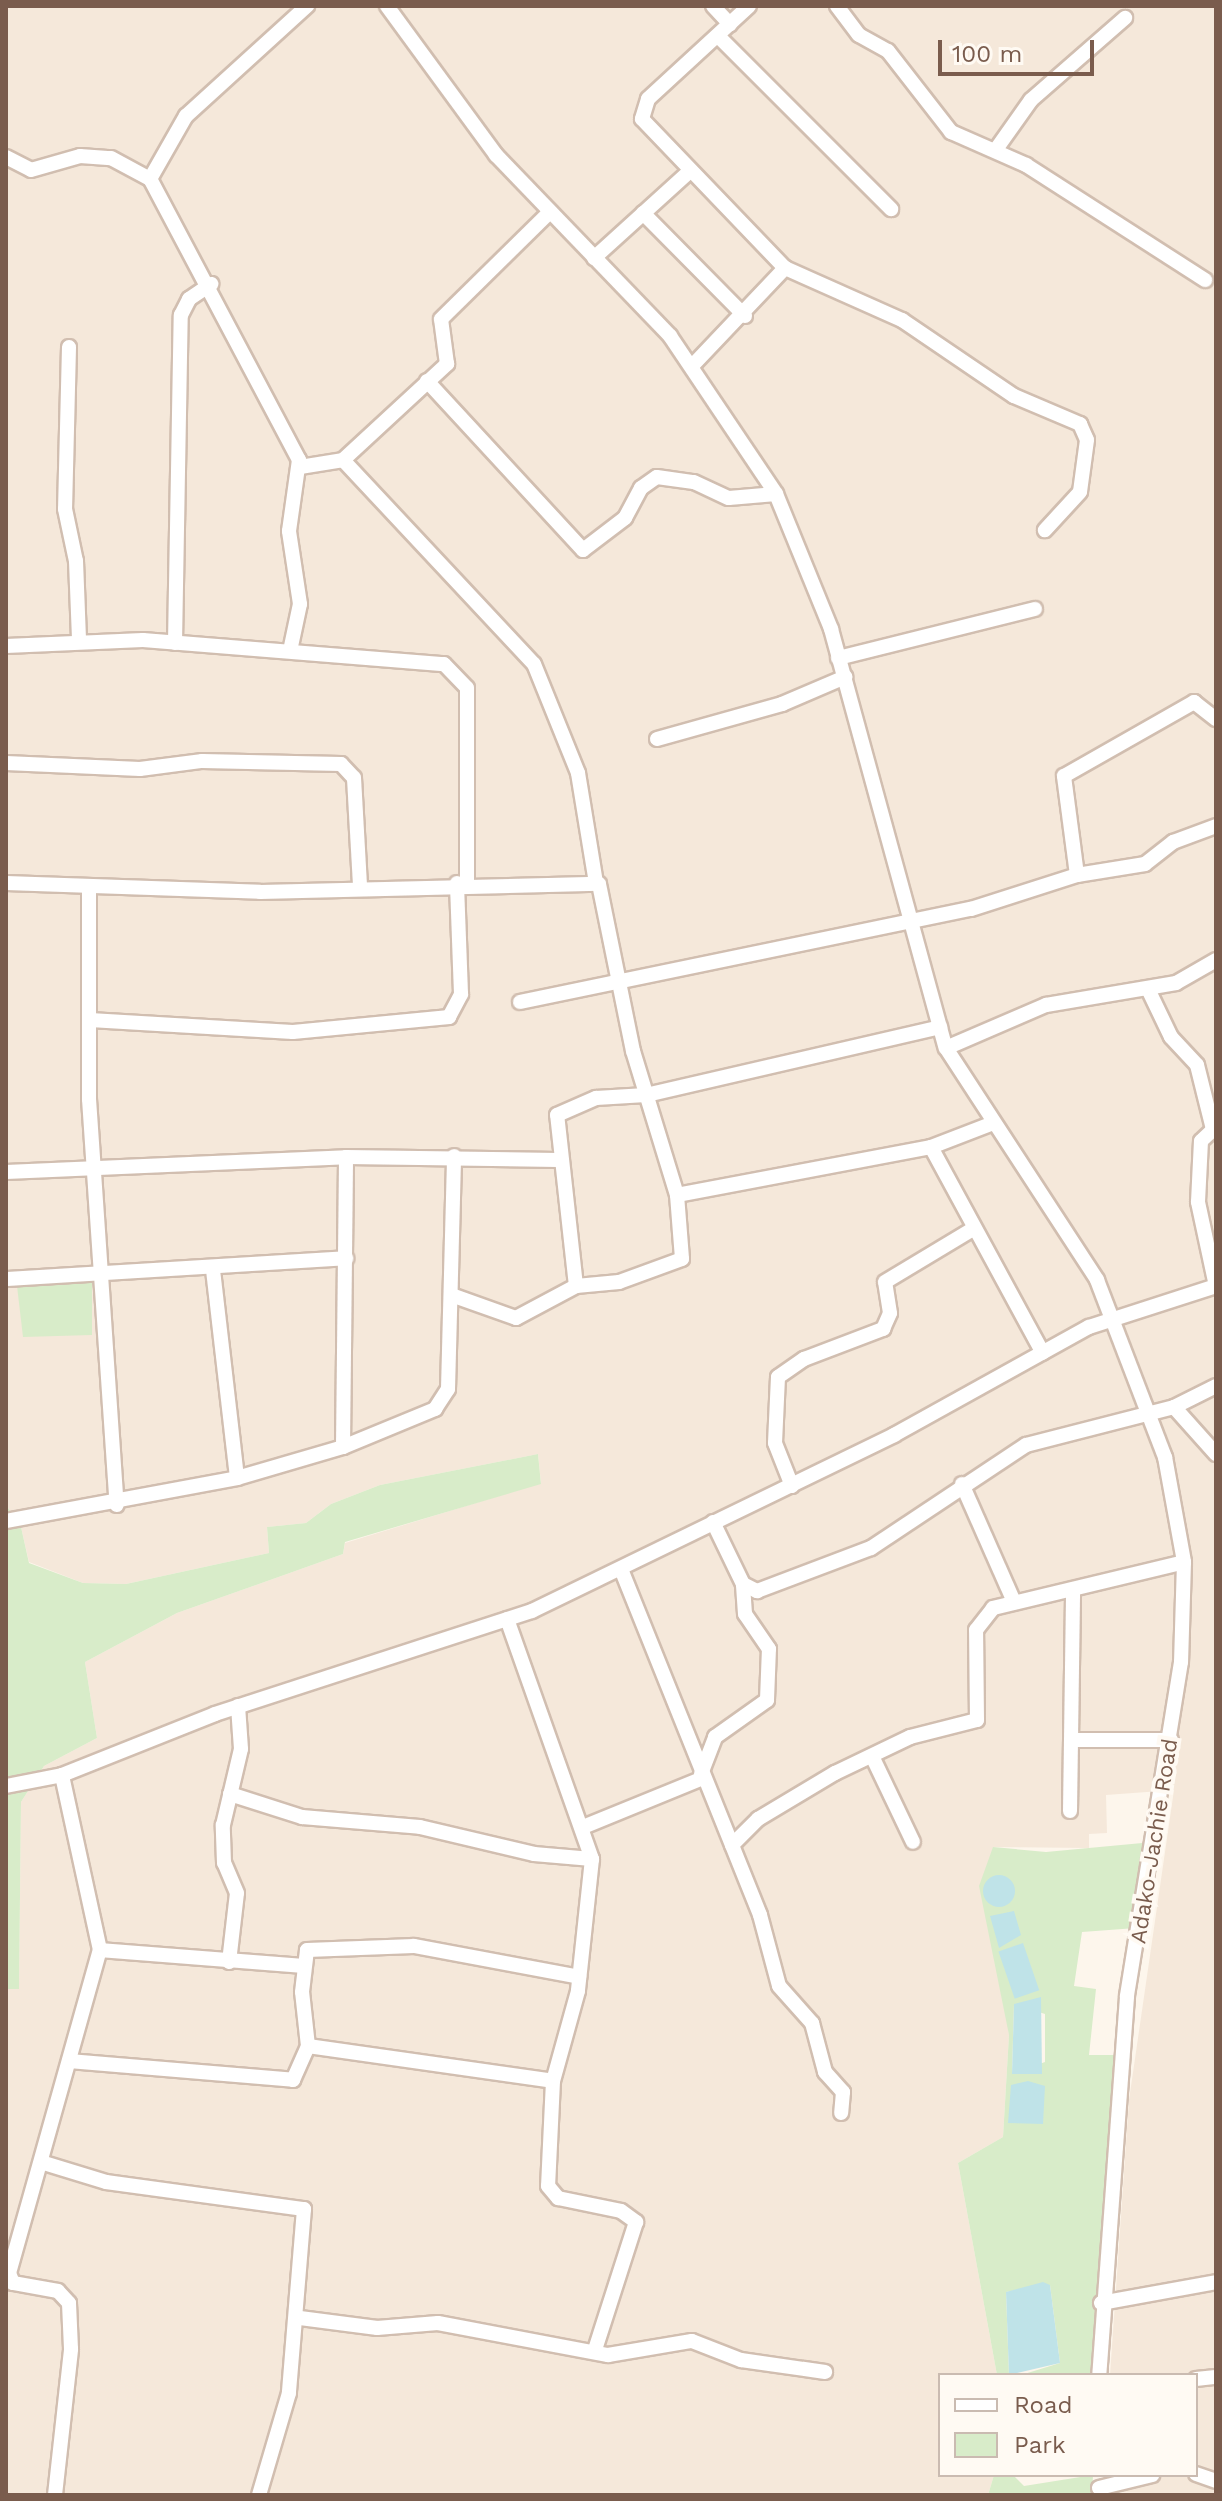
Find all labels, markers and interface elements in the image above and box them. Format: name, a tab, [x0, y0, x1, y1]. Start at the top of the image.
scale bar	[942, 24, 1098, 74]
text: 100 m	[952, 40, 1022, 68]
street label: Adako-Jachie Road	[1125, 1737, 1183, 1945]
legend	[938, 2373, 1198, 2477]
text: Road	[1014, 2391, 1073, 2419]
text: Park	[1014, 2431, 1066, 2459]

